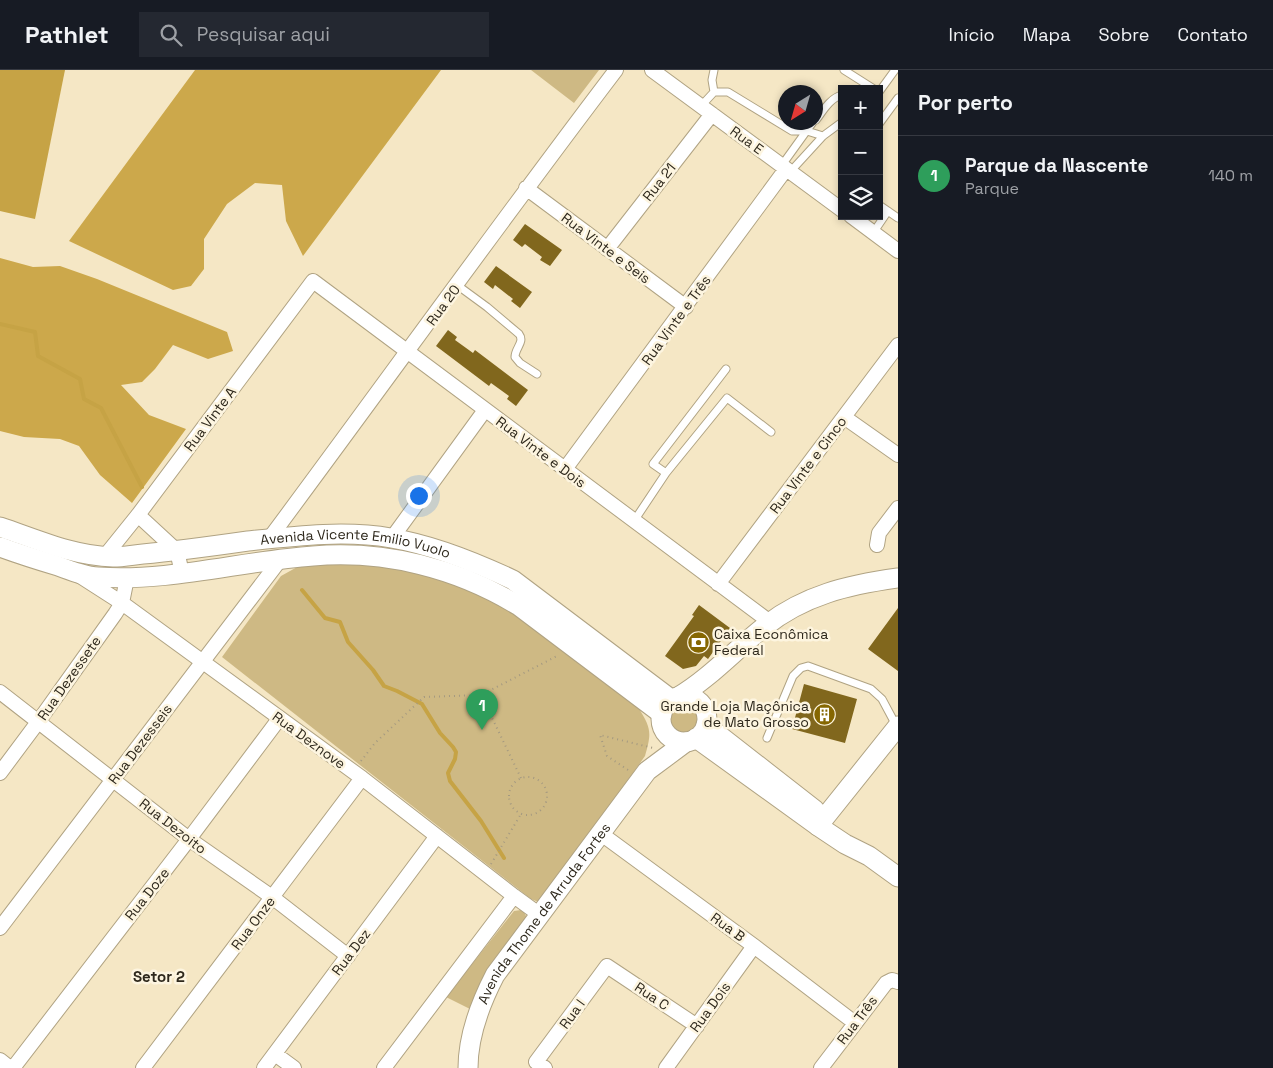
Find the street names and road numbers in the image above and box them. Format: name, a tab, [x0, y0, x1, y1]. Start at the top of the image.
street label: Rua E	[727, 122, 767, 158]
street label: Rua 21	[639, 159, 679, 205]
street label: Rua Vinte e Seis	[558, 209, 654, 287]
street label: Rua Vinte e Três	[637, 272, 715, 368]
street label: Rua 20	[422, 281, 464, 329]
street label: Rua Vinte A	[180, 383, 240, 455]
street label: Rua Vinte e Dois	[492, 412, 590, 492]
street label: Rua Vinte e Cinco	[766, 413, 850, 517]
street label: Avenida Vicente Emilio Vuolo	[259, 525, 453, 562]
street label: Rua Dezessete	[33, 632, 105, 724]
street label: Rua Dezesseis	[104, 700, 176, 788]
street label: Rua Deznove	[269, 707, 349, 773]
street label: Rua Dezoito	[136, 794, 210, 858]
street label: Avenida Thome de Arruda Fortes	[474, 819, 614, 1007]
street label: Rua Doze	[121, 864, 173, 924]
street label: Rua Onze	[227, 893, 279, 953]
street label: Rua B	[707, 908, 749, 946]
street label: Rua Dez	[328, 925, 374, 979]
street label: Rua C	[631, 978, 673, 1014]
street label: Rua Dois	[686, 978, 734, 1036]
street label: Rua Três	[833, 992, 881, 1048]
street label: Rua I	[555, 996, 589, 1032]

